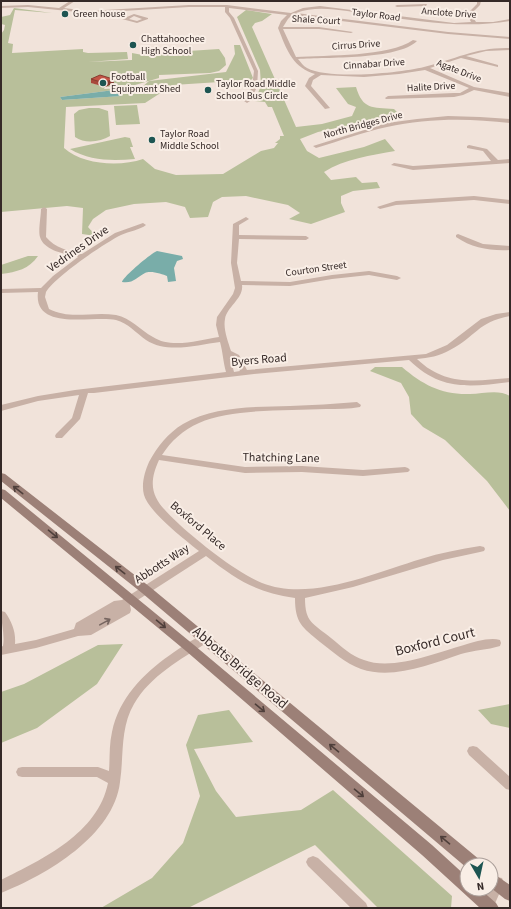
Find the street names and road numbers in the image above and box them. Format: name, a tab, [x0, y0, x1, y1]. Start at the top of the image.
street label: Anclote Drive	[421, 4, 477, 22]
street label: Taylor Road	[351, 5, 401, 25]
street label: Shale Court	[291, 12, 341, 28]
street label: Cirrus Drive	[331, 36, 381, 54]
street label: Cinnabar Drive	[343, 55, 405, 73]
street label: Agate Drive	[435, 56, 484, 86]
street label: Halite Drive	[406, 79, 456, 95]
street label: North Bridges Drive	[322, 108, 404, 142]
street label: Vedrines Drive	[44, 221, 112, 277]
street label: Courton Street	[285, 258, 348, 280]
street label: Byers Road	[231, 349, 287, 371]
street label: Thatching Lane	[242, 449, 320, 467]
street label: Boxford Place	[166, 497, 230, 555]
street label: Abbotts Way	[131, 540, 193, 588]
street label: Abbotts Bridge Road	[188, 622, 292, 714]
street label: Boxford Court	[393, 622, 477, 662]

